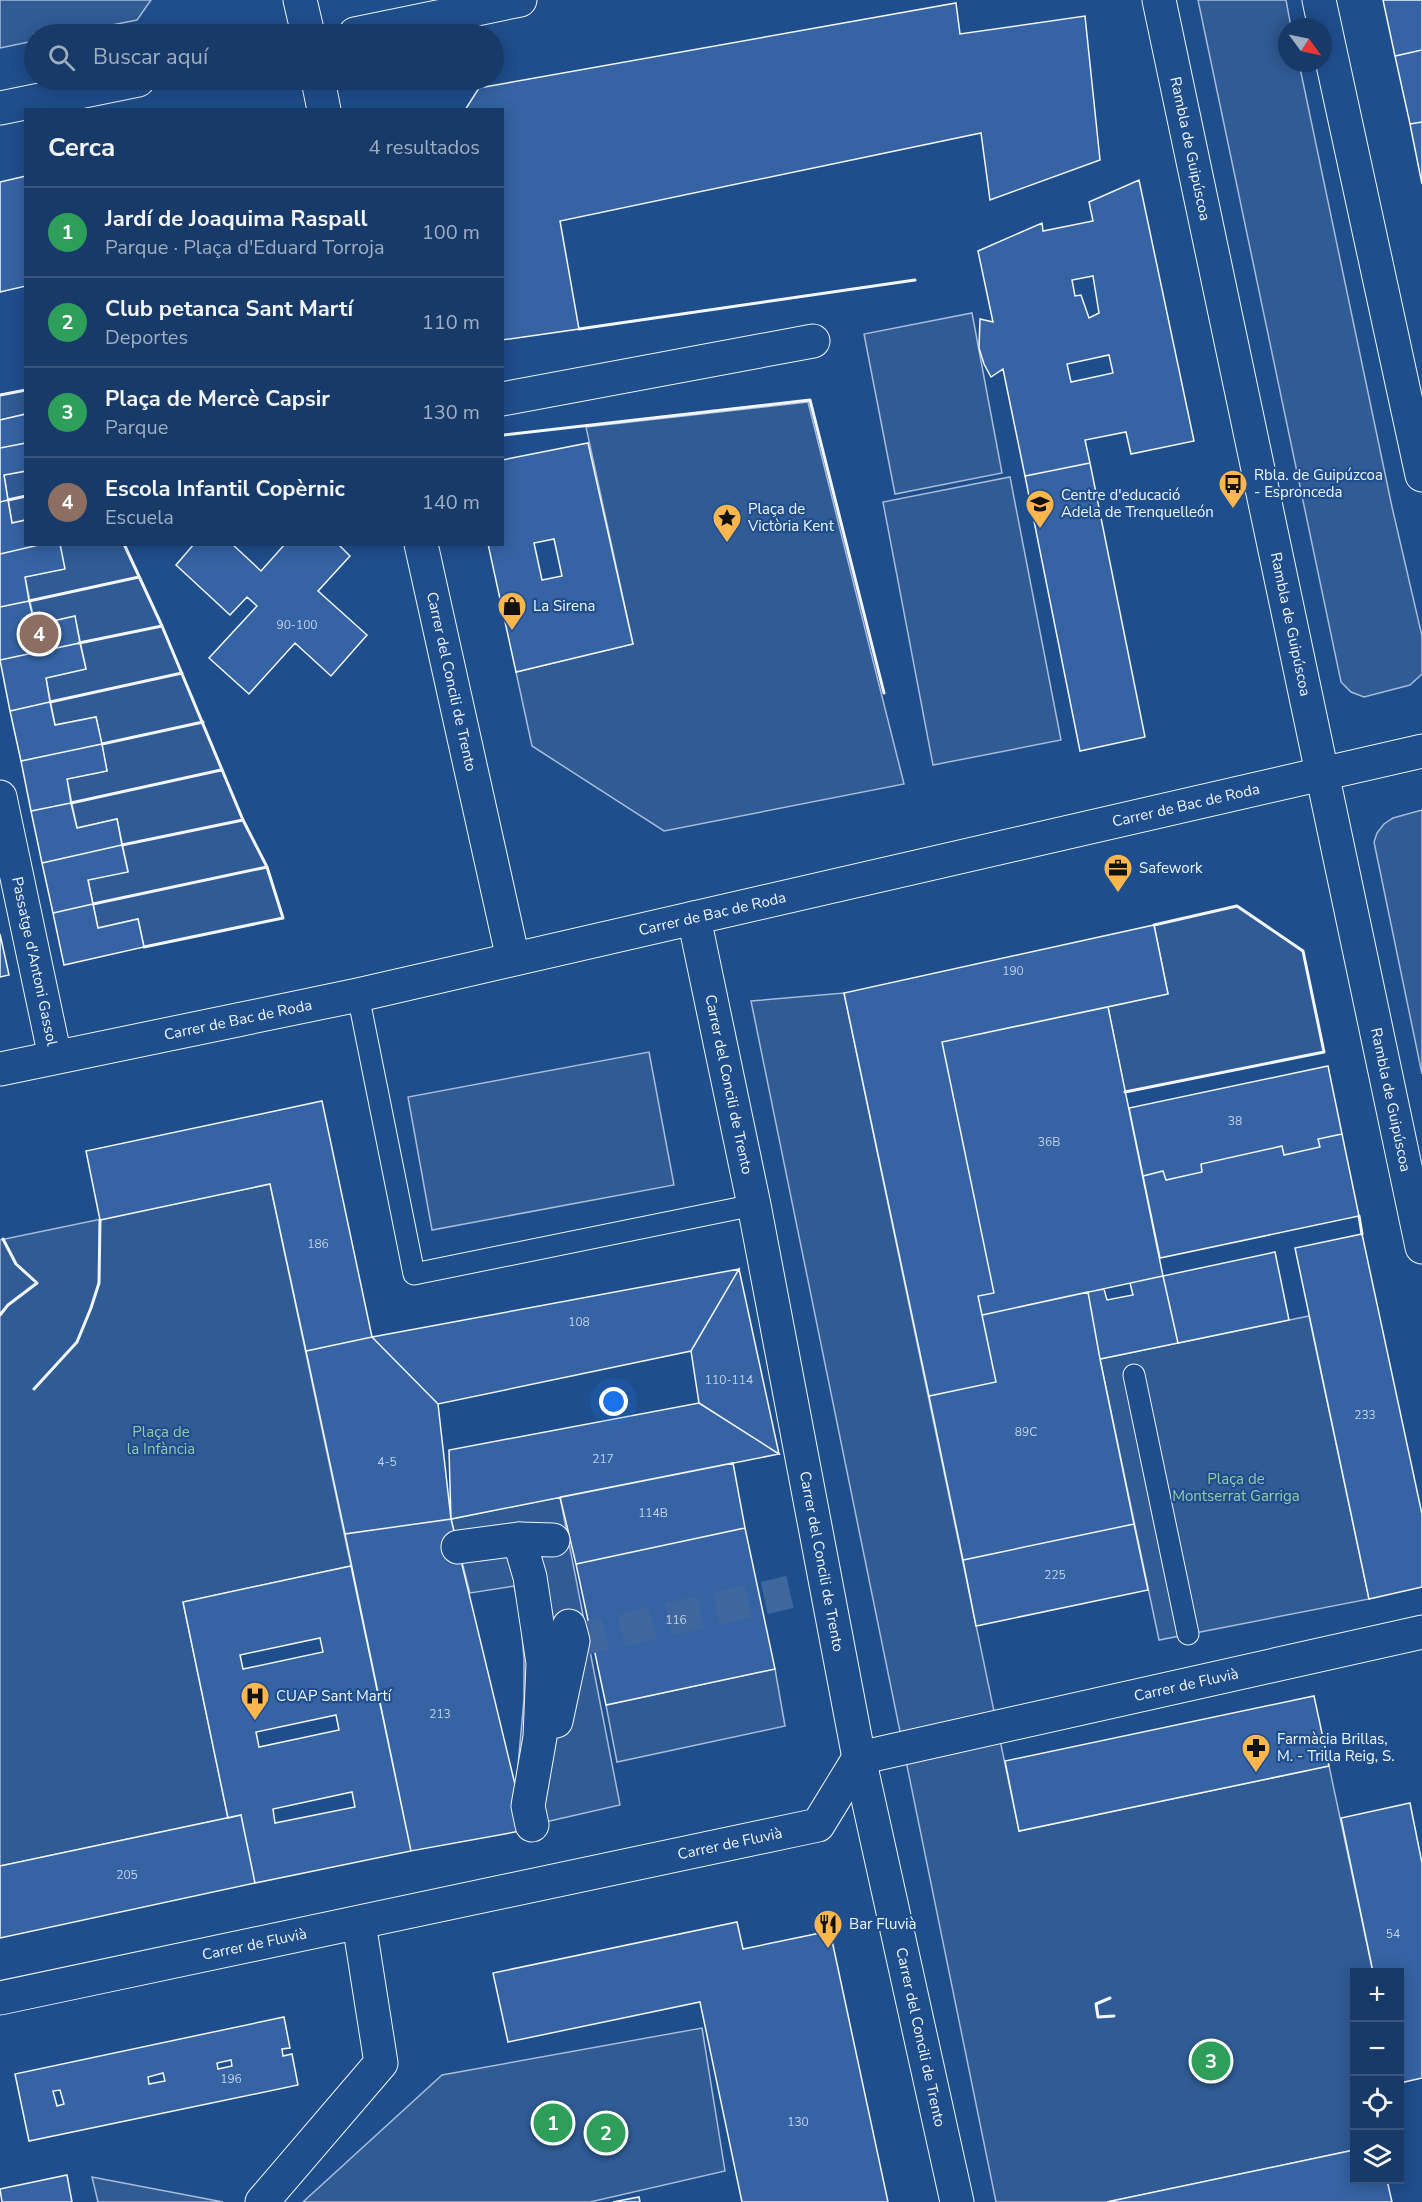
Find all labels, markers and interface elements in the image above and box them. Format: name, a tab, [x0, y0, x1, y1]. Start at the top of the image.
north arrow	[1278, 18, 1332, 72]
search box	[24, 24, 504, 90]
icon: search	[45, 41, 78, 74]
text: Buscar aquí	[93, 42, 208, 72]
street label: Rambla de Guipúscoa	[1165, 75, 1215, 223]
text: Cerca	[48, 130, 115, 165]
text: 4 resultados	[369, 134, 480, 161]
text: Jardí de Joaquima Raspall	[105, 204, 367, 234]
text: 1	[62, 219, 74, 246]
text: 100 m	[422, 219, 480, 246]
text: Parque · Plaça d'Eduard Torroja	[105, 234, 385, 261]
text: Club petanca Sant Martí	[105, 294, 353, 324]
text: 2	[62, 309, 74, 336]
text: 110 m	[422, 309, 480, 336]
text: Deportes	[105, 324, 188, 351]
text: Plaça de Mercè Capsir	[105, 384, 330, 414]
text: 3	[62, 399, 74, 426]
text: 130 m	[422, 399, 480, 426]
text: Parque	[105, 414, 168, 441]
place label: Rbla. de Guipúzcoa - Espronceda	[1254, 465, 1383, 502]
bus stop icon: Rbla. de Guipúzcoa - Espronceda	[1217, 468, 1249, 510]
text: Escola Infantil Copèrnic	[105, 474, 345, 504]
place label: Centre d'educació Adela de Trenquelleón	[1061, 485, 1214, 522]
school or university icon: Centre d'educació Adela de Trenquelleón	[1024, 488, 1056, 530]
text: 4	[62, 489, 74, 516]
text: 140 m	[422, 489, 480, 516]
place label: Plaça de Victòria Kent	[747, 499, 835, 536]
place icon: Plaça de Victòria Kent	[711, 502, 743, 544]
text: Escuela	[105, 504, 174, 531]
street label: Rambla de Guipúscoa	[1266, 550, 1316, 698]
street label: Carrer del Concili de Trento	[422, 590, 481, 773]
shop icon: La Sirena	[496, 590, 528, 632]
place label: La Sirena	[533, 596, 595, 616]
pin: 4	[20, 612, 58, 656]
house number: 90-100	[276, 617, 318, 633]
street label: Carrer de Bac de Roda	[1110, 779, 1262, 832]
office icon: Safework	[1102, 852, 1134, 894]
place label: Safework	[1139, 858, 1203, 878]
street label: Passatge d'Antoni Gassol	[7, 875, 62, 1048]
street label: Carrer de Bac de Roda	[637, 887, 788, 940]
house number: 190	[1002, 963, 1024, 979]
street label: Carrer del Concili de Trento	[700, 993, 757, 1176]
street label: Carrer de Bac de Roda	[162, 995, 314, 1045]
street label: Rambla de Guipúscoa	[1366, 1026, 1416, 1174]
house number: 38	[1228, 1113, 1242, 1129]
house number: 36B	[1038, 1134, 1060, 1150]
house number: 186	[307, 1236, 329, 1252]
house number: 108	[568, 1314, 590, 1330]
house number: 110-114	[705, 1372, 753, 1388]
your location	[599, 1387, 628, 1416]
house number: 233	[1354, 1407, 1376, 1423]
park label: Plaça de la Infància	[127, 1422, 195, 1459]
house number: 89C	[1015, 1424, 1037, 1440]
house number: 217	[592, 1451, 614, 1467]
house number: 4-5	[377, 1454, 397, 1470]
park label: Plaça de Montserrat Garriga	[1172, 1469, 1300, 1506]
street label: Carrer del Concili de Trento	[795, 1470, 849, 1653]
house number: 114B	[638, 1505, 668, 1521]
house number: 225	[1044, 1567, 1066, 1583]
house number: 116	[665, 1612, 687, 1628]
street label: Carrer de Fluvià	[1132, 1663, 1240, 1706]
hospital icon: CUAP Sant Martí	[239, 1680, 271, 1722]
place label: CUAP Sant Martí	[276, 1686, 393, 1706]
house number: 213	[429, 1706, 451, 1722]
place label: Farmàcia Brillas, M. - Trilla Reig, S.	[1277, 1729, 1395, 1766]
pharmacy icon: Farmàcia Brillas, M. - Trilla Reig, S.	[1240, 1732, 1272, 1774]
street label: Carrer de Fluvià	[676, 1823, 784, 1864]
house number: 205	[116, 1867, 138, 1883]
restaurant icon: Bar Fluvià	[812, 1908, 844, 1950]
place label: Bar Fluvià	[849, 1914, 917, 1934]
street label: Carrer de Fluvià	[200, 1923, 309, 1965]
house number: 54	[1386, 1926, 1400, 1942]
street label: Carrer del Concili de Trento	[891, 1946, 950, 2129]
map controls	[1350, 1968, 1404, 2184]
button: +	[1350, 1968, 1404, 2022]
button: −	[1350, 2022, 1404, 2076]
pin: 3	[1192, 2038, 1230, 2084]
house number: 196	[220, 2071, 242, 2087]
button: locate	[1350, 2076, 1404, 2130]
pin: 1	[534, 2100, 572, 2146]
pin: 2	[586, 2110, 626, 2156]
house number: 130	[787, 2114, 809, 2130]
button: layers	[1350, 2130, 1404, 2184]

